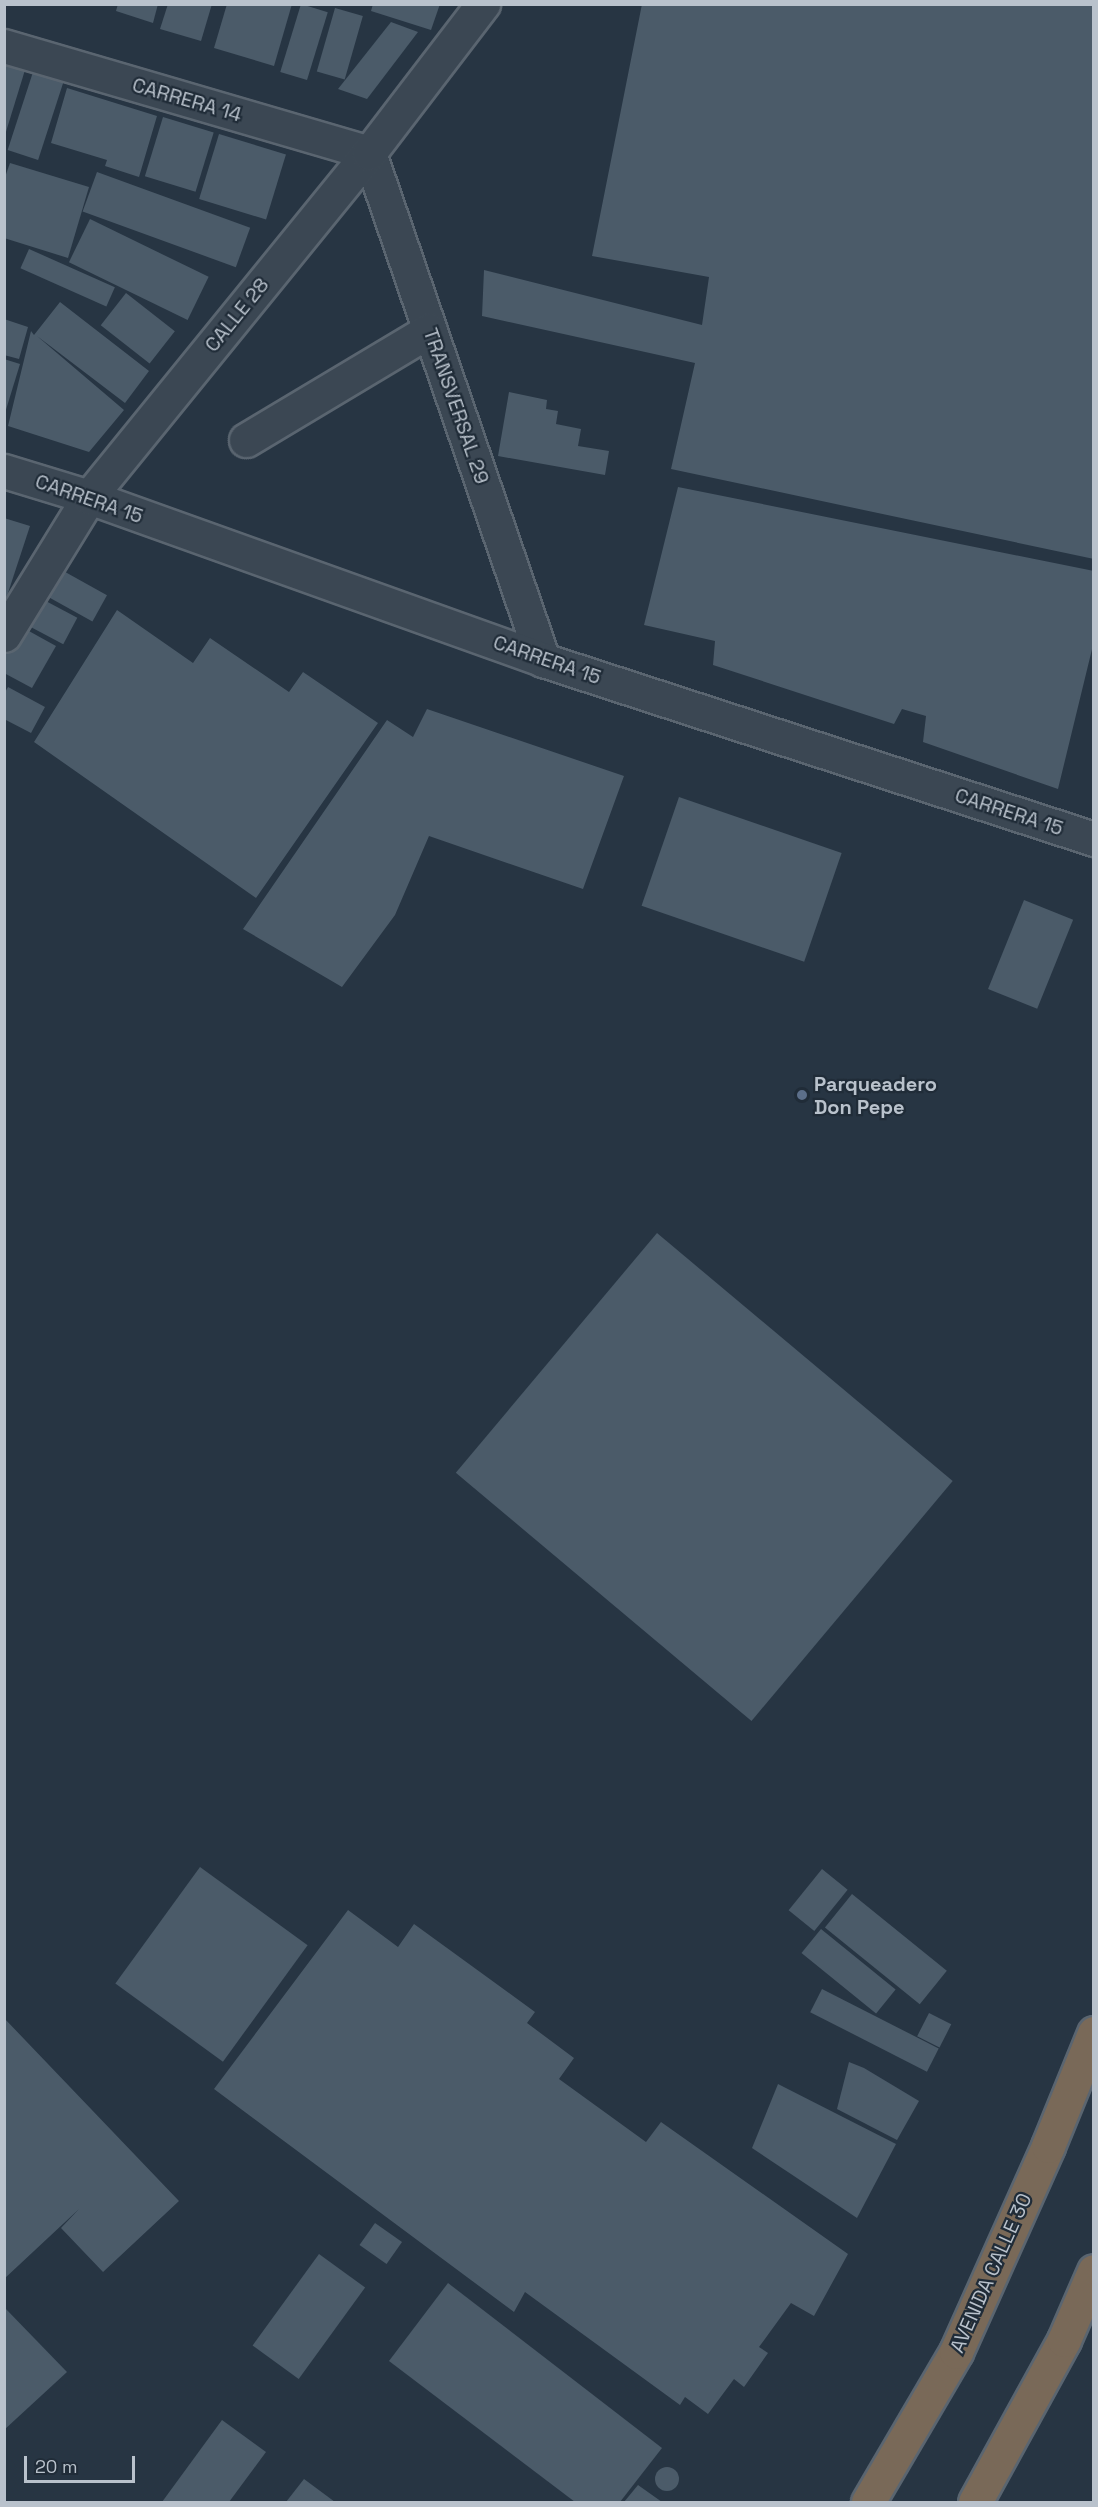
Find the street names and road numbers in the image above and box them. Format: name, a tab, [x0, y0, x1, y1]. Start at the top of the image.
street label: CARRERA 14	[129, 73, 245, 127]
street label: CALLE 28	[200, 273, 274, 357]
street label: TRANSVERSAL 29	[418, 325, 494, 487]
street label: CARRERA 15	[32, 469, 146, 529]
street label: CARRERA 15	[490, 630, 604, 690]
street label: CARRERA 15	[952, 783, 1066, 841]
street label: AVENIDA CALLE 30	[945, 2189, 1037, 2357]

